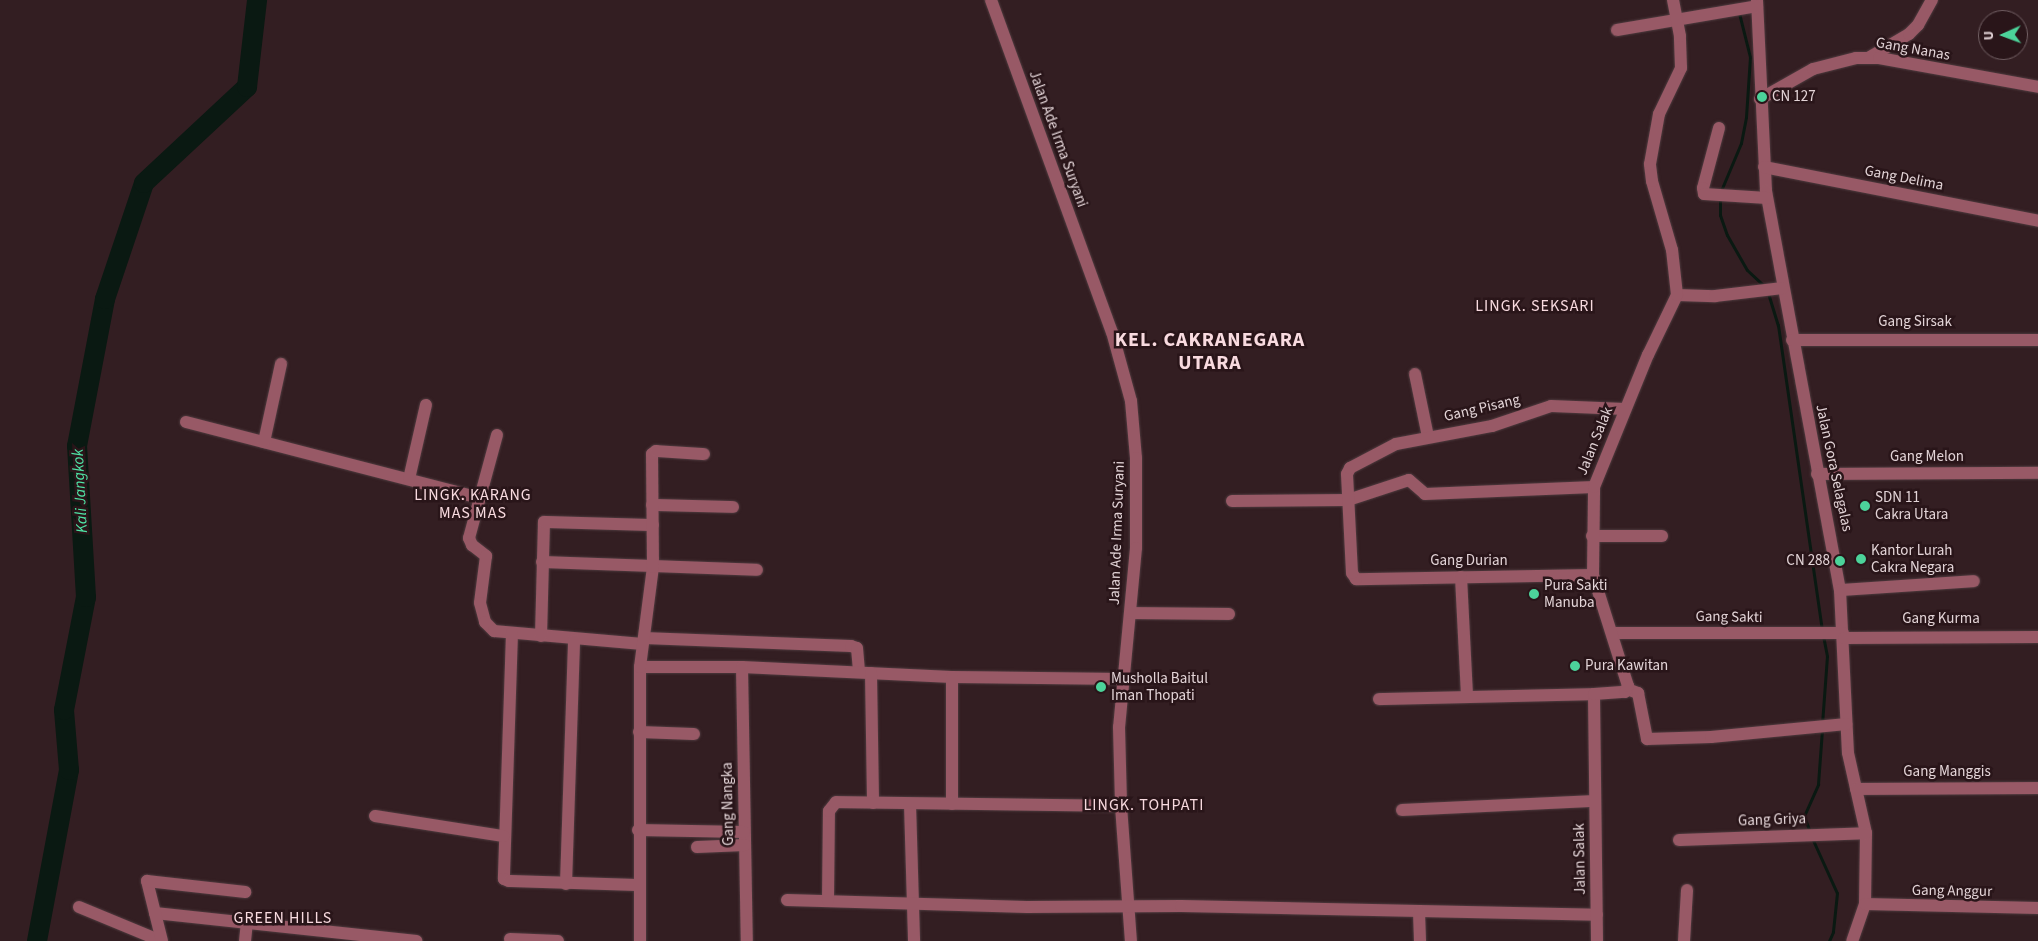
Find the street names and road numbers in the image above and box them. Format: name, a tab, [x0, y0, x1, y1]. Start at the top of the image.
street label: Gang Nanas	[1875, 34, 1951, 64]
street label: Jalan Ade Irma Suryani	[1025, 68, 1091, 210]
street label: Gang Delima	[1863, 162, 1945, 194]
street label: Gang Sirsak	[1878, 313, 1952, 331]
street label: Gang Pisang	[1442, 391, 1522, 425]
street label: Jalan Gora Selagalas	[1812, 403, 1856, 533]
street label: Jalan Salak	[1573, 404, 1617, 478]
street label: Gang Melon	[1890, 448, 1964, 466]
street label: Jalan Ade Irma Suryani	[1105, 461, 1129, 605]
street label: Gang Durian	[1430, 552, 1508, 570]
street label: Gang Sakti	[1695, 607, 1763, 627]
street label: Gang Kurma	[1902, 610, 1980, 628]
street label: Gang Nangka	[718, 762, 738, 846]
street label: Gang Manggis	[1903, 763, 1991, 781]
street label: Gang Griya	[1738, 810, 1806, 830]
street label: Jalan Salak	[1570, 823, 1590, 895]
street label: Gang Anggur	[1912, 881, 1992, 901]

